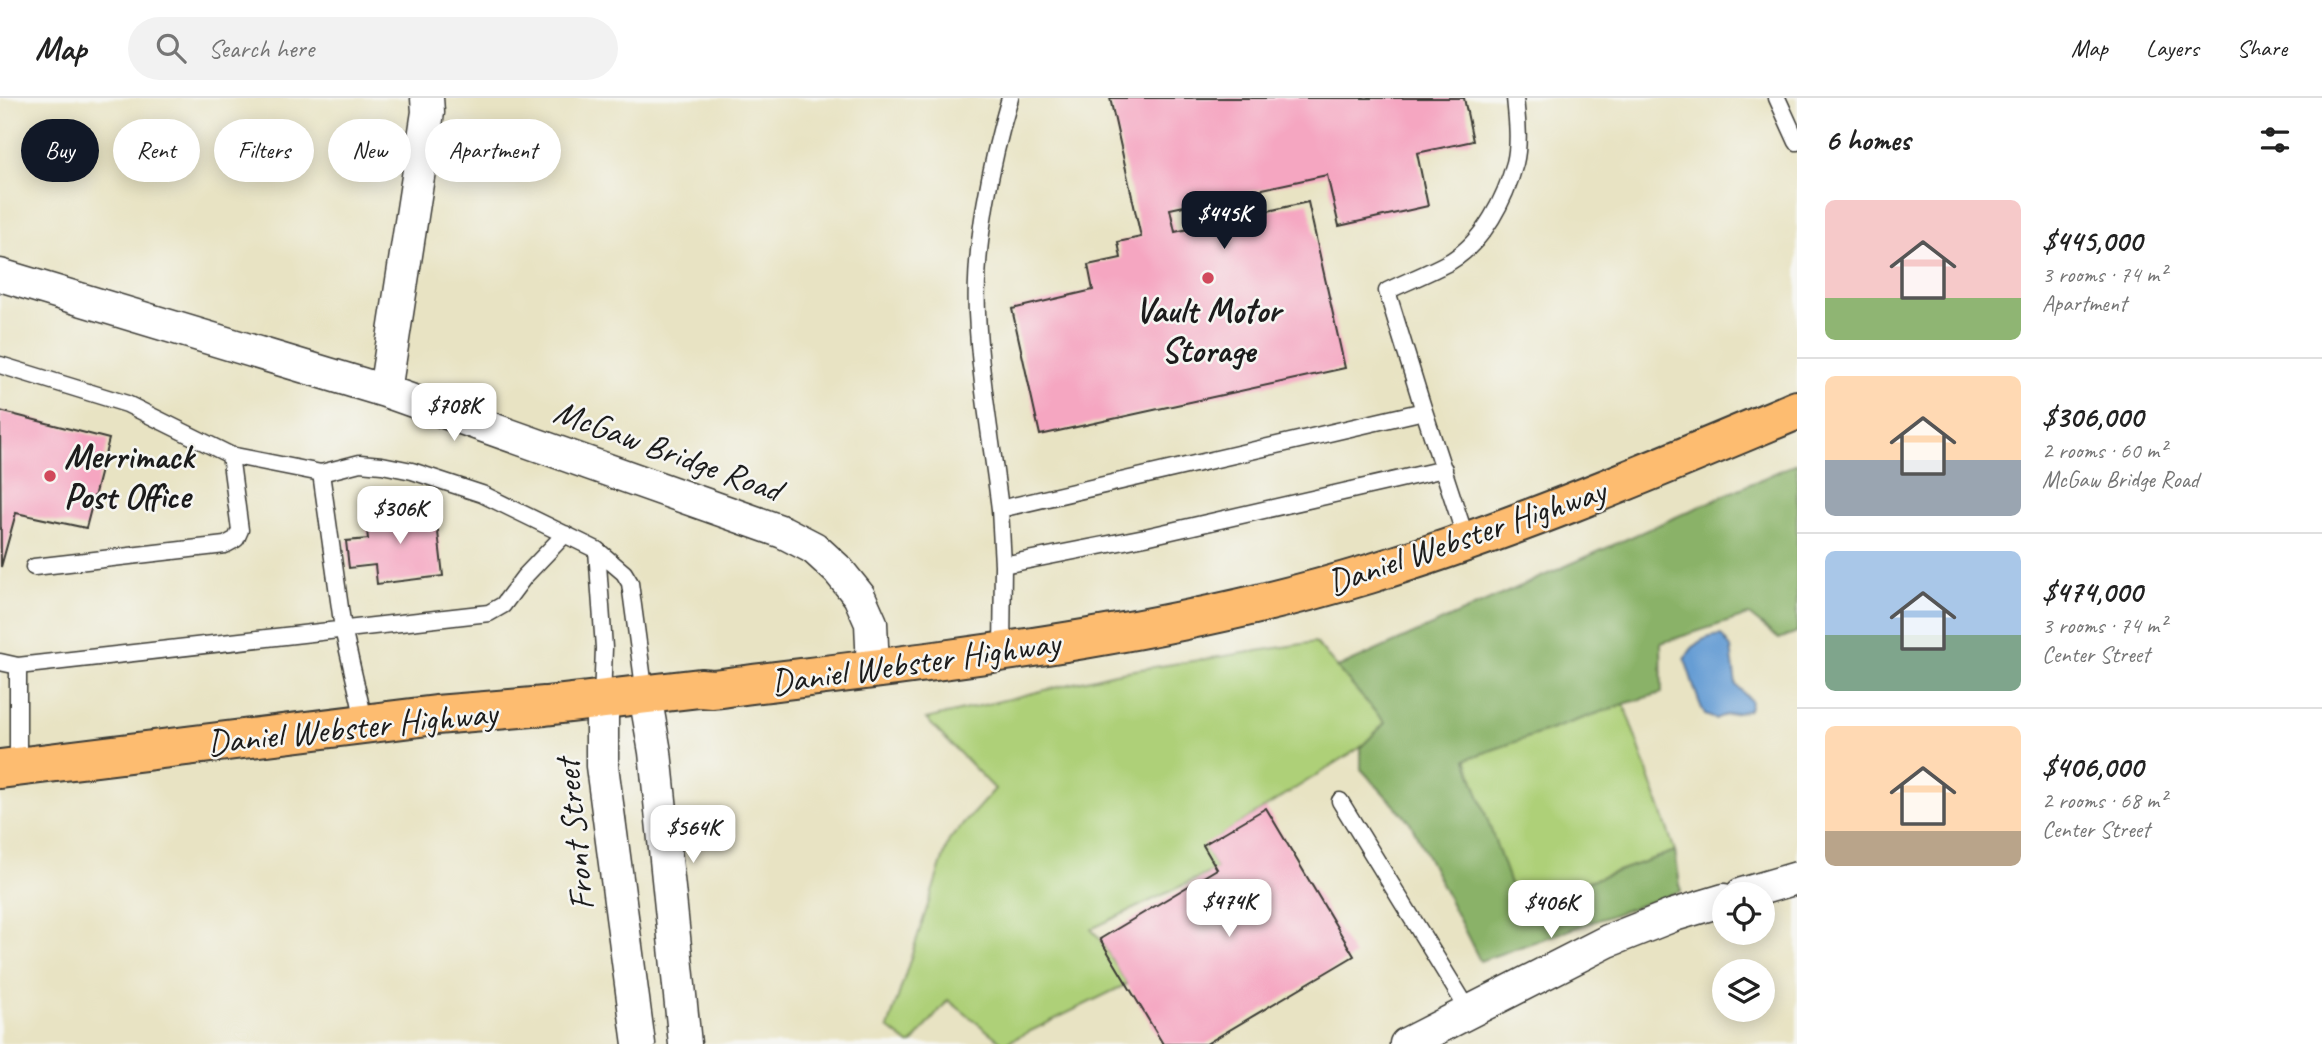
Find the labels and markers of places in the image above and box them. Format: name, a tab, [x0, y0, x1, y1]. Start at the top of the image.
pin: $445K	[1175, 192, 1273, 251]
marker: Vault Motor Storage	[1200, 270, 1216, 286]
place label: Vault Motor Storage	[1135, 288, 1284, 373]
pin: $708K	[405, 384, 503, 443]
place label: Merrimack Post Office	[64, 434, 197, 519]
marker: Merrimack Post Office	[42, 468, 58, 484]
pin: $306K	[351, 486, 449, 546]
pin: $564K	[644, 806, 742, 865]
pin: $474K	[1180, 880, 1278, 939]
pin: $406K	[1502, 880, 1600, 940]

